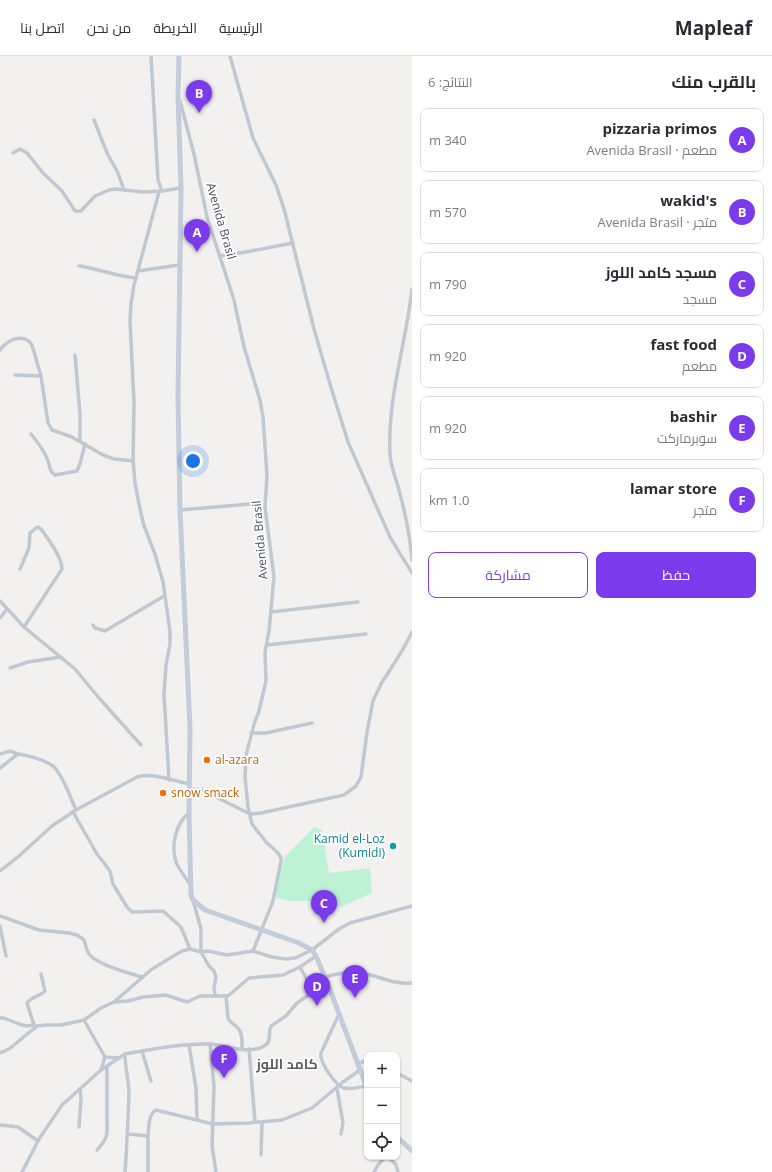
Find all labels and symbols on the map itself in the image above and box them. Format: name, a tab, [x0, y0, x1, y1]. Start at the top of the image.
pin: B	[186, 80, 212, 113]
street label: Avenida Brasil	[202, 181, 241, 261]
pin: A	[184, 219, 210, 252]
your location	[183, 451, 203, 471]
street label: Avenida Brasil	[248, 500, 271, 580]
place label: al-azara	[215, 751, 259, 768]
marker: al-azara	[202, 755, 212, 765]
place label: snow smack	[171, 784, 240, 801]
marker: snow smack	[158, 788, 168, 798]
place label: Kamid el-Loz (Kumidi)	[314, 830, 385, 861]
marker: Kamid el-Loz (Kumidi)	[388, 841, 398, 851]
pin: C	[311, 890, 337, 923]
pin: E	[342, 965, 368, 998]
pin: D	[304, 973, 330, 1006]
pin: F	[211, 1045, 237, 1078]
district label: كامد اللوز	[255, 1054, 318, 1073]

